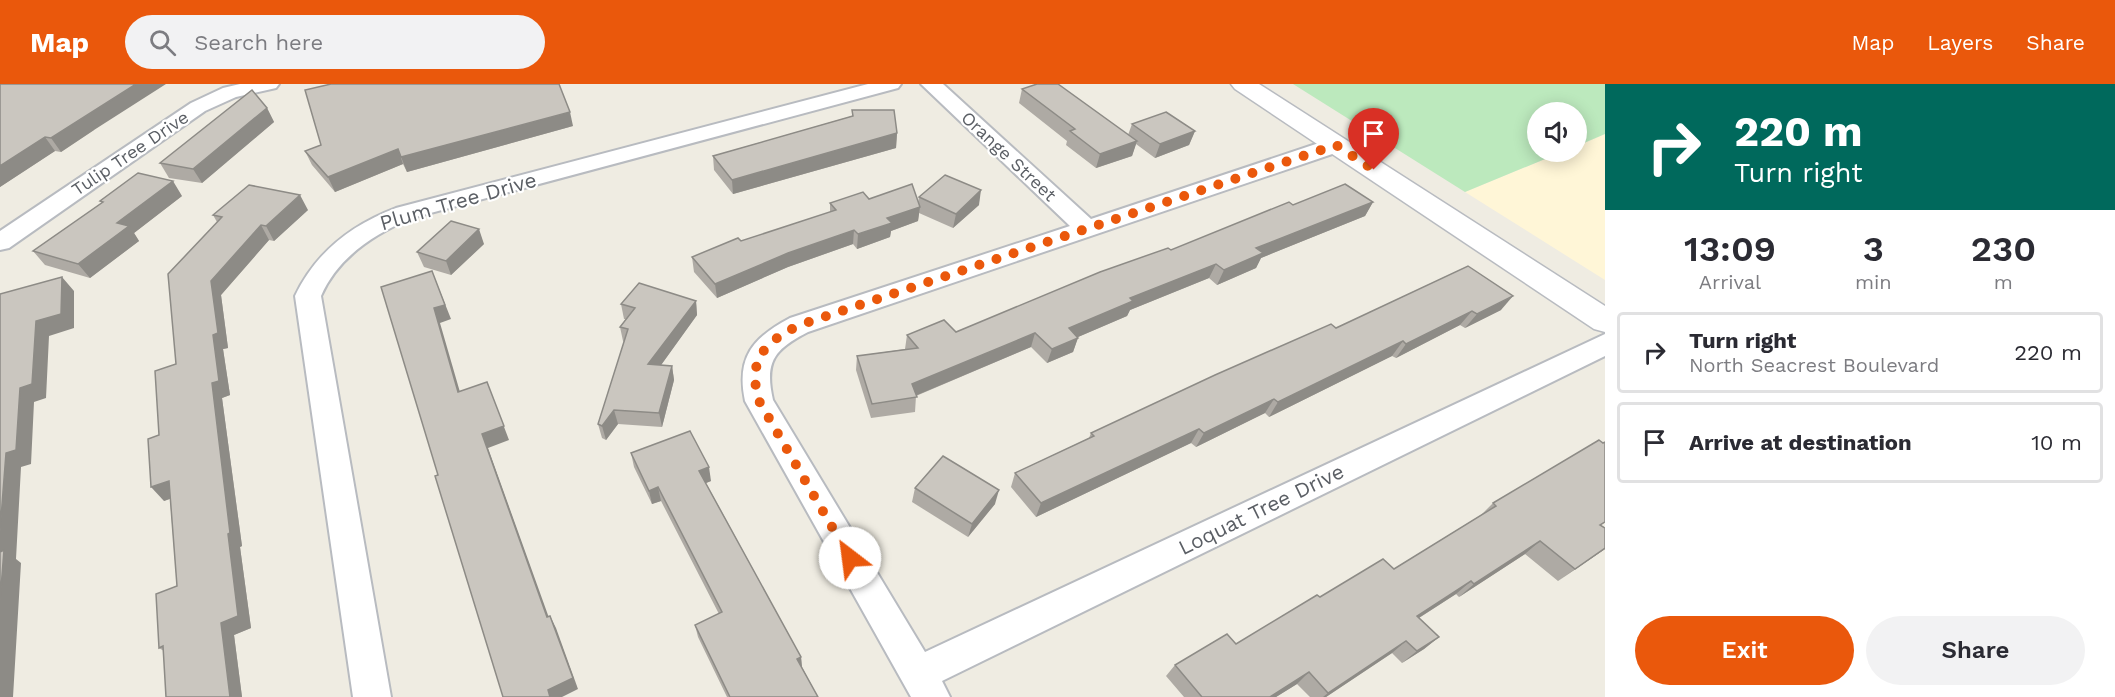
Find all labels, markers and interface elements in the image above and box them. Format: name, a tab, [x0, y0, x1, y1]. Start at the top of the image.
search box	[125, 15, 545, 69]
text: Map	[30, 26, 89, 59]
icon: search	[146, 26, 179, 59]
text: Search here	[194, 30, 323, 55]
text: Map	[1851, 30, 1894, 55]
text: Layers	[1927, 30, 1993, 55]
text: Share	[2026, 30, 2085, 55]
map controls	[1527, 102, 1587, 162]
button: sound	[1527, 102, 1587, 162]
street label: Tulip Tree Drive	[68, 106, 192, 200]
street label: Orange Street	[957, 107, 1061, 206]
text: 220 m	[1734, 107, 1863, 156]
pin	[1348, 108, 1399, 170]
icon: right	[1635, 108, 1713, 186]
icon: arrive	[1357, 117, 1390, 150]
text: Turn right	[1734, 157, 1863, 189]
street label: Plum Tree Drive	[377, 167, 539, 235]
text: 13:09	[1684, 228, 1776, 270]
text: 3	[1863, 228, 1884, 270]
text: 230	[1971, 228, 2036, 270]
text: Arrival	[1699, 270, 1761, 294]
text: min	[1855, 270, 1892, 294]
text: m	[1994, 270, 2013, 294]
text: Turn right	[1689, 328, 1796, 353]
icon: right	[1638, 336, 1671, 369]
text: 220 m	[2014, 340, 2082, 365]
text: North Seacrest Boulevard	[1689, 353, 1939, 377]
icon: arrive	[1638, 426, 1671, 459]
text: Arrive at destination	[1689, 430, 1912, 455]
text: 10 m	[2031, 430, 2082, 455]
street label: Loquat Tree Drive	[1174, 458, 1348, 560]
position arrow	[818, 526, 882, 590]
button: Exit	[1635, 616, 1854, 685]
button: Share	[1866, 616, 2085, 685]

